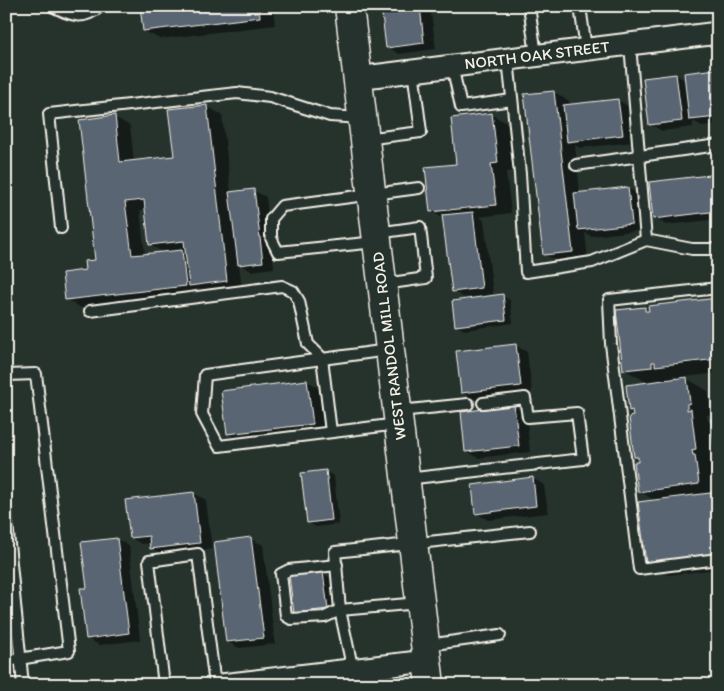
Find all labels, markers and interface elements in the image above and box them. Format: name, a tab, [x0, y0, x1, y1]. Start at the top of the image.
street label: NORTH OAK STREET	[463, 37, 611, 73]
street label: WEST RANDOL MILL ROAD	[368, 251, 410, 441]

